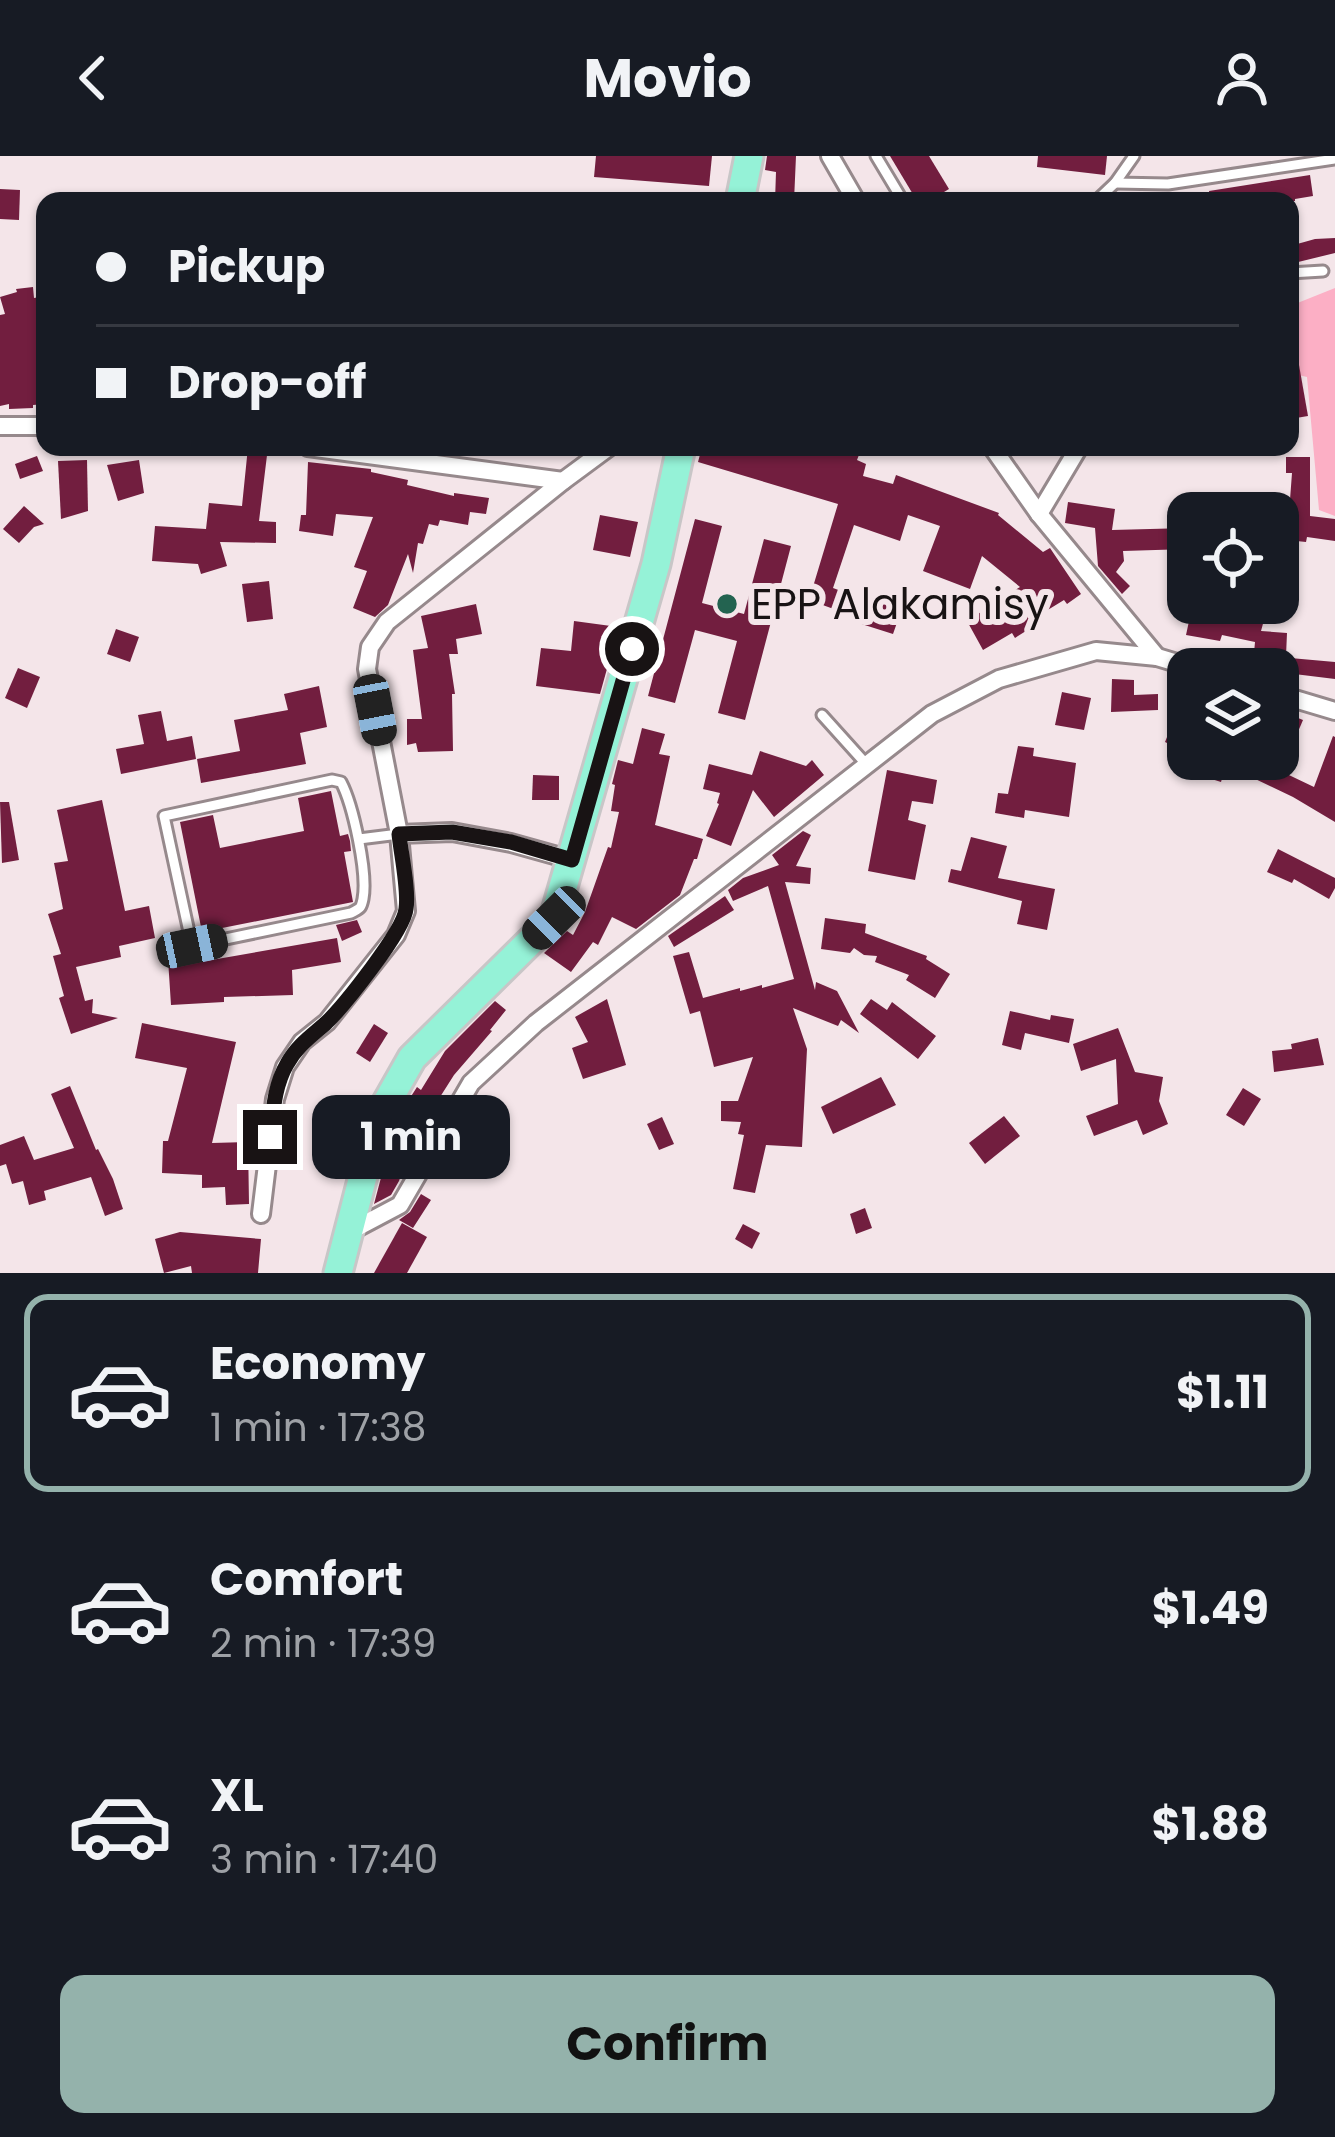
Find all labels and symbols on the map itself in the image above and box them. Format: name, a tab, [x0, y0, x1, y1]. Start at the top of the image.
place label: EPP Alakamisy	[751, 575, 1049, 634]
marker: EPP Alakamisy	[714, 591, 740, 617]
route start	[605, 622, 659, 676]
car	[350, 671, 400, 749]
car	[516, 880, 592, 956]
car	[153, 921, 231, 971]
callout: 1 min	[312, 1095, 510, 1179]
route end	[243, 1110, 297, 1164]

